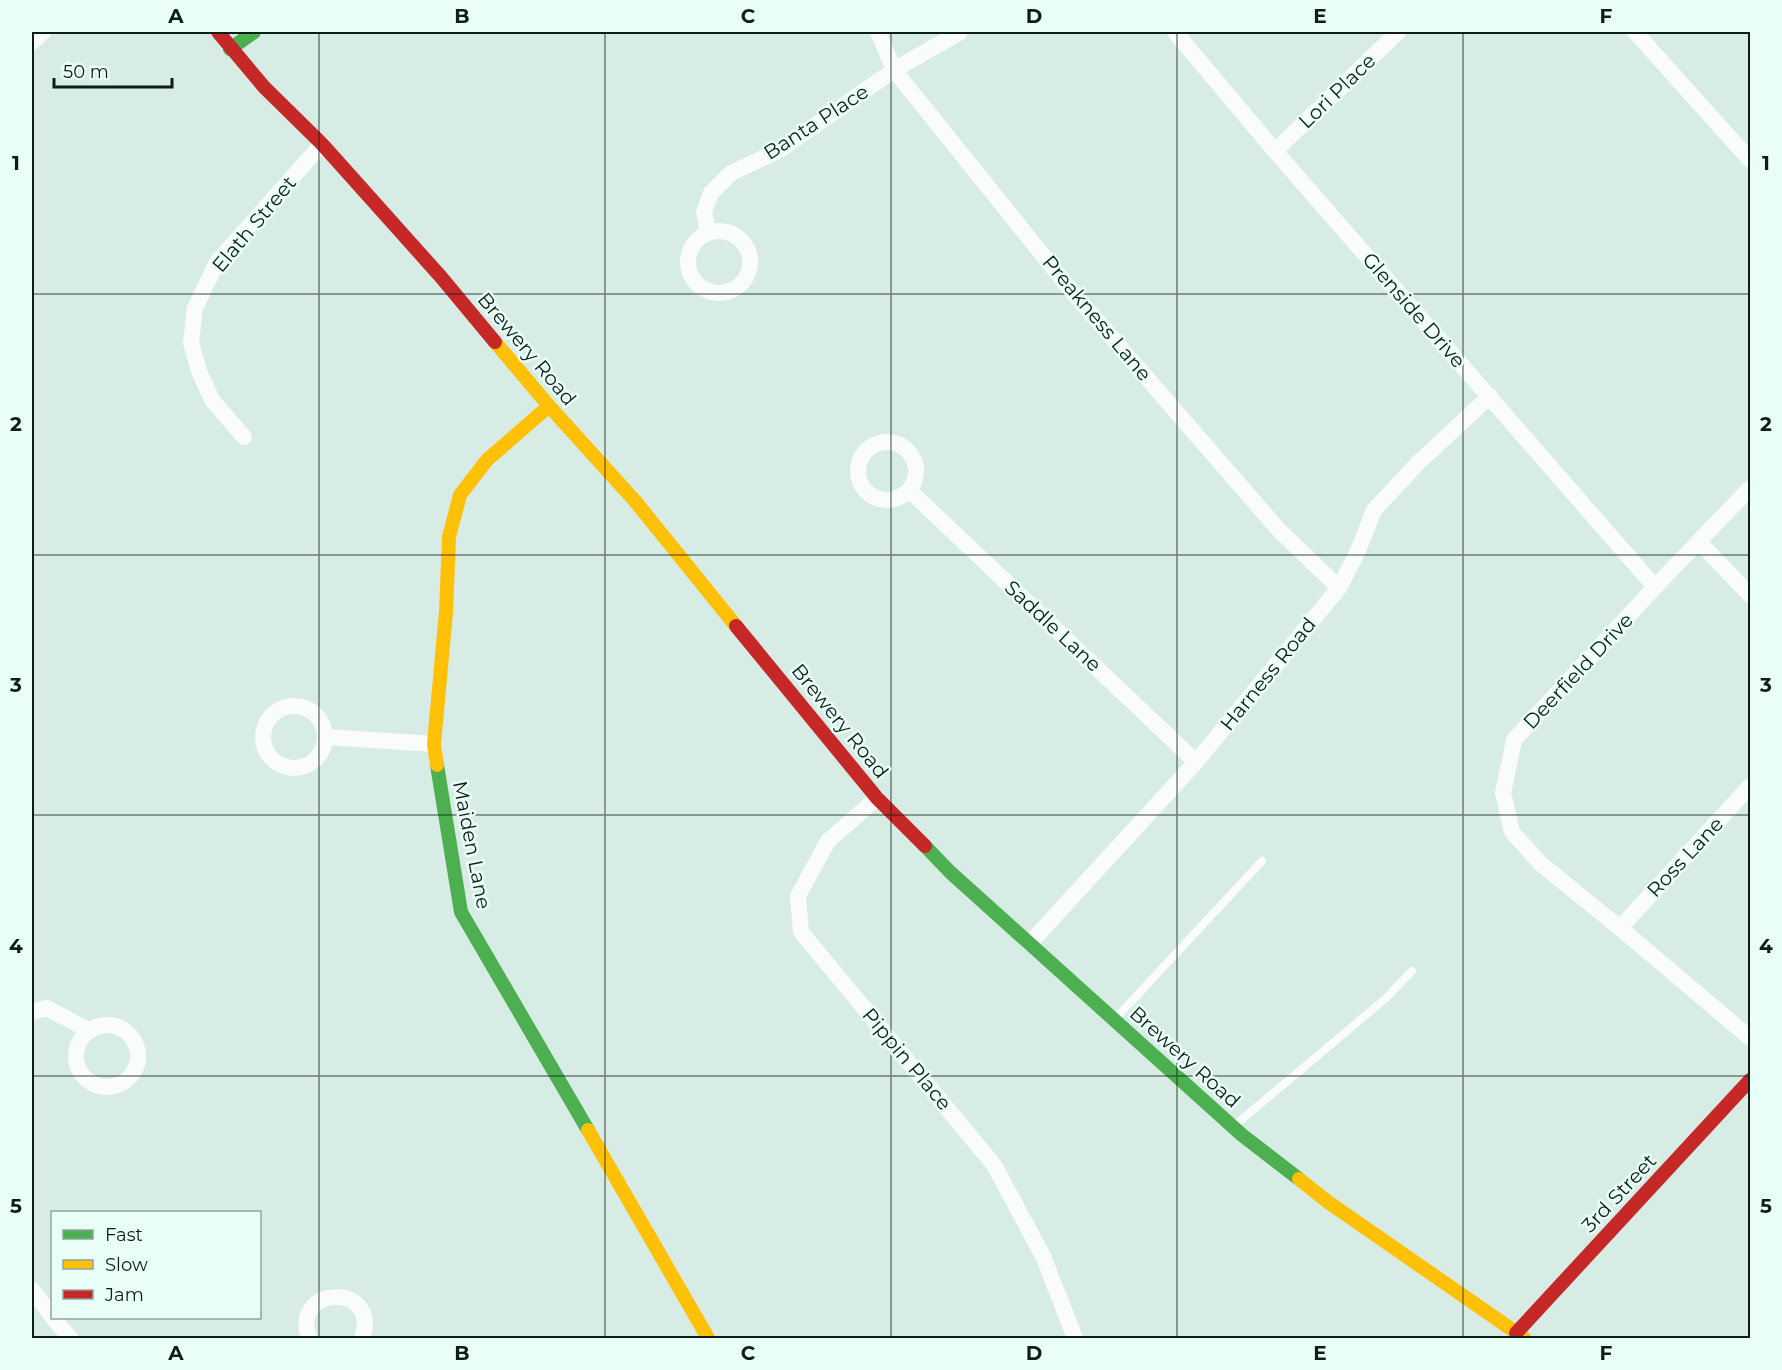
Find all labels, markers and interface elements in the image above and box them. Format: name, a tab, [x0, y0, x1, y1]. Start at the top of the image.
text: A	[167, 4, 184, 28]
text: B	[454, 4, 470, 28]
text: C	[741, 4, 756, 28]
text: D	[1026, 4, 1042, 28]
text: E	[1313, 4, 1327, 28]
text: F	[1600, 4, 1613, 28]
street label: Lori Place	[1294, 49, 1380, 133]
scale bar	[54, 51, 172, 89]
text: 50 m	[63, 61, 109, 83]
street label: Banta Place	[759, 79, 873, 165]
text: 1	[12, 151, 20, 175]
text: 1	[1762, 151, 1770, 175]
street label: Elath Street	[207, 171, 301, 277]
street label: Glenside Drive	[1357, 247, 1471, 373]
street label: Preakness Lane	[1037, 250, 1157, 386]
street label: Brewery Road	[473, 288, 581, 410]
text: 2	[10, 412, 22, 436]
text: 2	[1760, 412, 1772, 436]
street label: Saddle Lane	[1000, 575, 1106, 677]
street label: Deerfield Drive	[1518, 608, 1638, 734]
street label: Harness Road	[1215, 613, 1321, 735]
street label: Brewery Road	[787, 659, 893, 783]
text: 3	[9, 673, 22, 697]
text: 3	[1759, 673, 1772, 697]
street label: Maiden Lane	[448, 779, 496, 911]
street label: Ross Lane	[1642, 812, 1728, 902]
text: 4	[9, 934, 23, 958]
text: 4	[1759, 934, 1773, 958]
street label: Brewery Road	[1125, 1001, 1245, 1113]
street label: Pippin Place	[857, 1003, 957, 1115]
street label: 3rd Street	[1577, 1149, 1661, 1237]
text: 5	[10, 1194, 22, 1218]
text: 5	[1760, 1194, 1772, 1218]
legend	[51, 1211, 261, 1319]
text: Fast	[105, 1224, 143, 1246]
text: Slow	[105, 1254, 148, 1276]
text: Jam	[104, 1284, 144, 1306]
text: A	[167, 1341, 184, 1365]
text: B	[454, 1341, 470, 1365]
text: C	[741, 1341, 756, 1365]
text: D	[1026, 1341, 1042, 1365]
text: E	[1313, 1341, 1327, 1365]
text: F	[1600, 1341, 1613, 1365]

